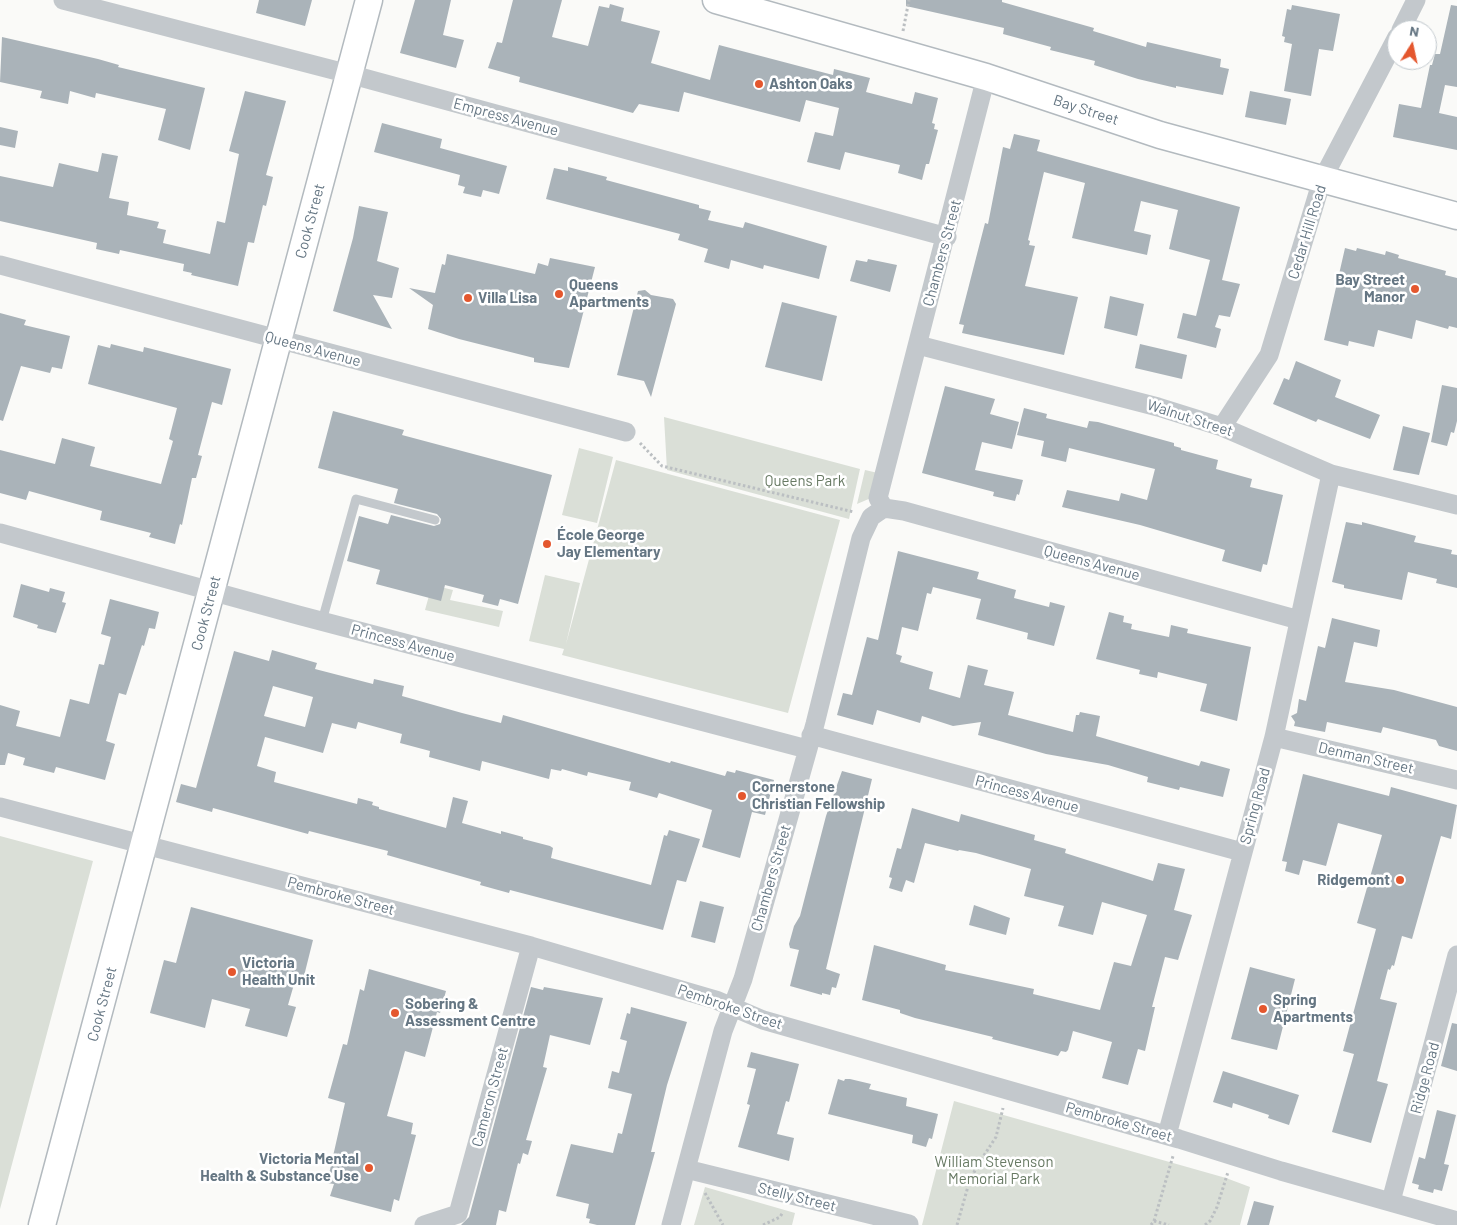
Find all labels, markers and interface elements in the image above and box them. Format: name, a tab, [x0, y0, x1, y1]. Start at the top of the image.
north arrow	[1387, 20, 1437, 70]
text: N	[1408, 22, 1421, 40]
place label: Ashton Oaks	[769, 75, 853, 93]
marker: Ashton Oaks	[753, 78, 765, 90]
street label: Bay Street	[1051, 91, 1121, 129]
street label: Empress Avenue	[452, 94, 560, 140]
street label: Cook Street	[291, 182, 329, 260]
street label: Cedar Hill Road	[1284, 182, 1330, 282]
street label: Chambers Street	[919, 198, 965, 308]
place label: Bay Street Manor	[1335, 271, 1405, 306]
place label: Queens Apartments	[569, 276, 649, 311]
marker: Bay Street Manor	[1409, 283, 1421, 295]
marker: Queens Apartments	[553, 288, 565, 300]
place label: Villa Lisa	[478, 289, 537, 307]
marker: Villa Lisa	[462, 292, 474, 304]
street label: Queens Avenue	[263, 328, 363, 370]
street label: Walnut Street	[1145, 396, 1235, 440]
park label: Queens Park	[765, 472, 845, 490]
place label: École George Jay Elementary	[557, 526, 661, 561]
marker: École George Jay Elementary	[541, 538, 553, 550]
street label: Queens Avenue	[1042, 542, 1142, 584]
street label: Cook Street	[187, 574, 225, 652]
street label: Princess Avenue	[349, 621, 457, 665]
street label: Denman Street	[1316, 738, 1416, 778]
street label: Spring Road	[1236, 766, 1274, 846]
street label: Princess Avenue	[973, 772, 1081, 816]
place label: Cornerstone Christian Fellowship	[752, 778, 885, 813]
marker: Cornerstone Christian Fellowship	[736, 790, 748, 802]
street label: Chambers Street	[747, 823, 795, 933]
place label: Ridgemont	[1317, 871, 1390, 889]
street label: Pembroke Street	[286, 873, 396, 919]
marker: Ridgemont	[1394, 874, 1406, 886]
place label: Victoria Health Unit	[242, 954, 315, 989]
street label: Cook Street	[83, 965, 121, 1043]
marker: Victoria Health Unit	[226, 966, 238, 978]
street label: Pembroke Street	[675, 981, 785, 1033]
place label: Spring Apartments	[1273, 991, 1353, 1026]
place label: Sobering & Assessment Centre	[405, 995, 536, 1030]
marker: Spring Apartments	[1257, 1003, 1269, 1015]
marker: Sobering & Assessment Centre	[389, 1007, 401, 1019]
street label: Ridge Road	[1407, 1040, 1443, 1116]
street label: Cameron Street	[468, 1045, 512, 1149]
street label: Pembroke Street	[1064, 1098, 1174, 1146]
place label: Victoria Mental Health & Substance Use	[200, 1150, 359, 1185]
park label: William Stevenson Memorial Park	[934, 1153, 1054, 1188]
marker: Victoria Mental Health & Substance Use	[363, 1162, 375, 1174]
street label: Stelly Street	[756, 1179, 838, 1215]

